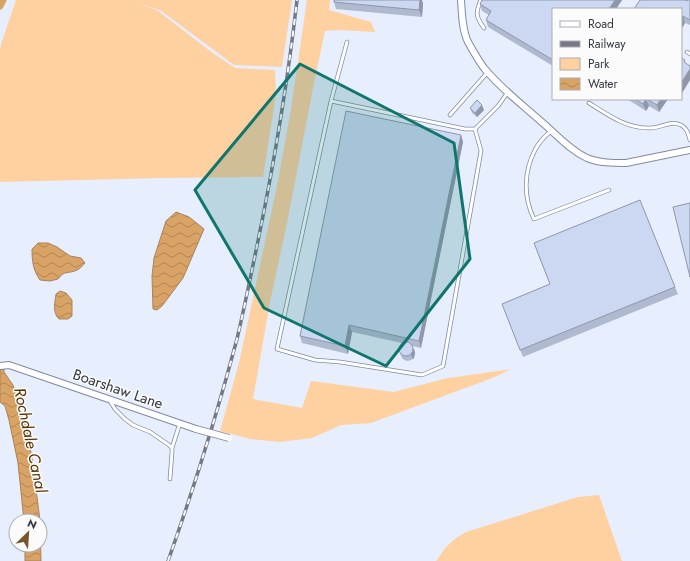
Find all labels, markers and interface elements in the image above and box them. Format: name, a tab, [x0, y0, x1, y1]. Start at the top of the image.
legend	[552, 8, 682, 100]
text: Road	[588, 15, 614, 33]
text: Railway	[588, 35, 626, 53]
text: Park	[588, 55, 610, 73]
text: Water	[588, 75, 619, 93]
street label: Boarshaw Lane	[70, 363, 166, 415]
water label: Rochdale Canal	[8, 385, 53, 496]
north arrow	[8, 513, 48, 553]
text: N	[25, 515, 40, 533]

